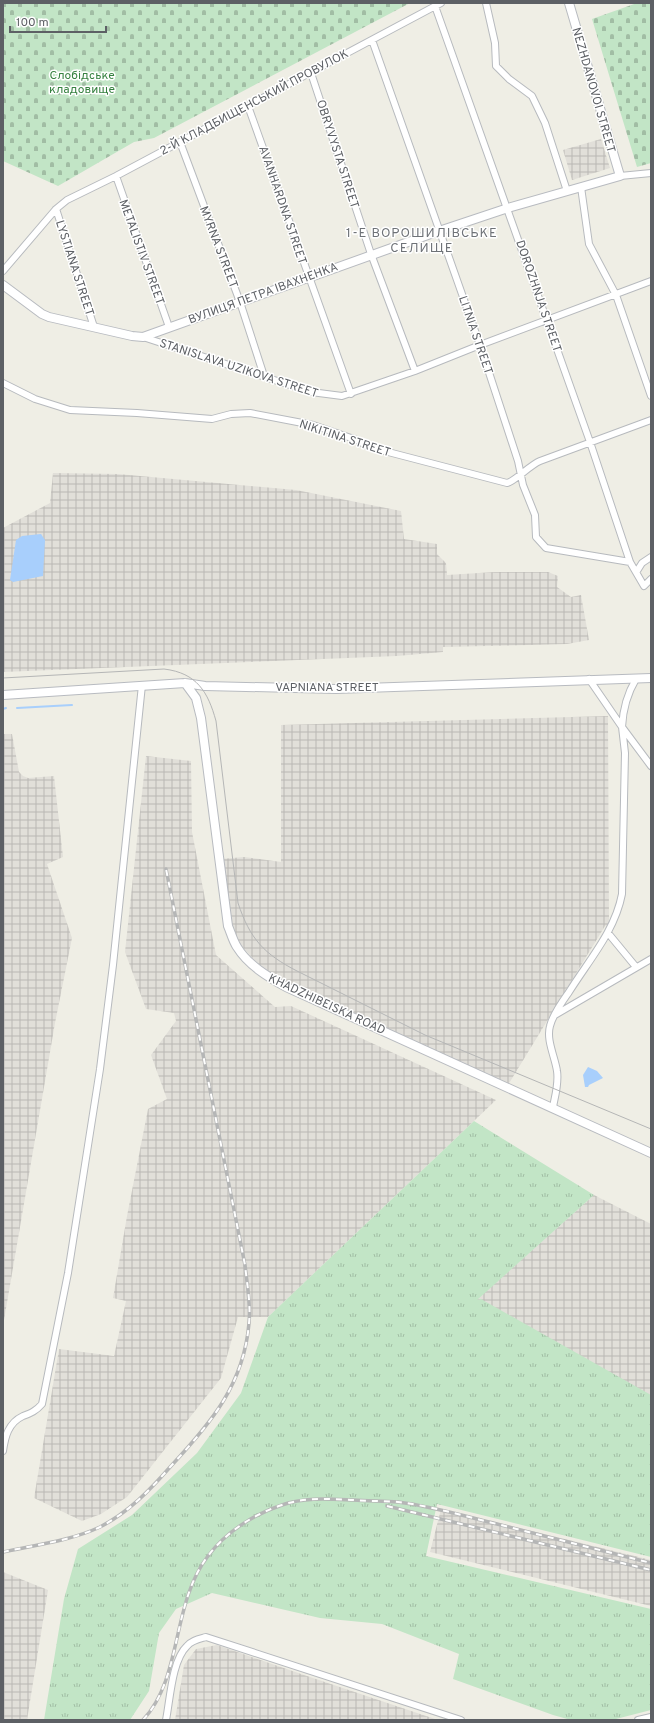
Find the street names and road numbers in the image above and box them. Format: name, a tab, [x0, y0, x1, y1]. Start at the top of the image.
street label: NEZHDANOVOI STREET	[567, 26, 619, 155]
street label: 2-Й КЛАДБИЩЕНСЬКИЙ ПРОВУЛОК	[157, 46, 352, 160]
street label: OBRYVYSTA STREET	[312, 98, 362, 211]
street label: AVANHARDNA STREET	[254, 144, 310, 267]
street label: METALISTIV STREET	[115, 197, 168, 307]
street label: MYRNA STREET	[195, 204, 241, 291]
street label: LYSTIANA STREET	[51, 218, 97, 318]
street label: DOROZHNJA STREET	[511, 238, 565, 355]
street label: ВУЛИЦЯ ПЕТРА ІВАХНЕНКА	[186, 259, 340, 328]
street label: LITNIA STREET	[454, 294, 496, 377]
street label: STANISLAVA UZIKOVA STREET	[157, 336, 320, 402]
street label: NIKITINA STREET	[297, 417, 392, 461]
street label: VAPNIANA STREET	[275, 680, 379, 696]
street label: KHADZHIBEISKA ROAD	[265, 971, 388, 1039]

